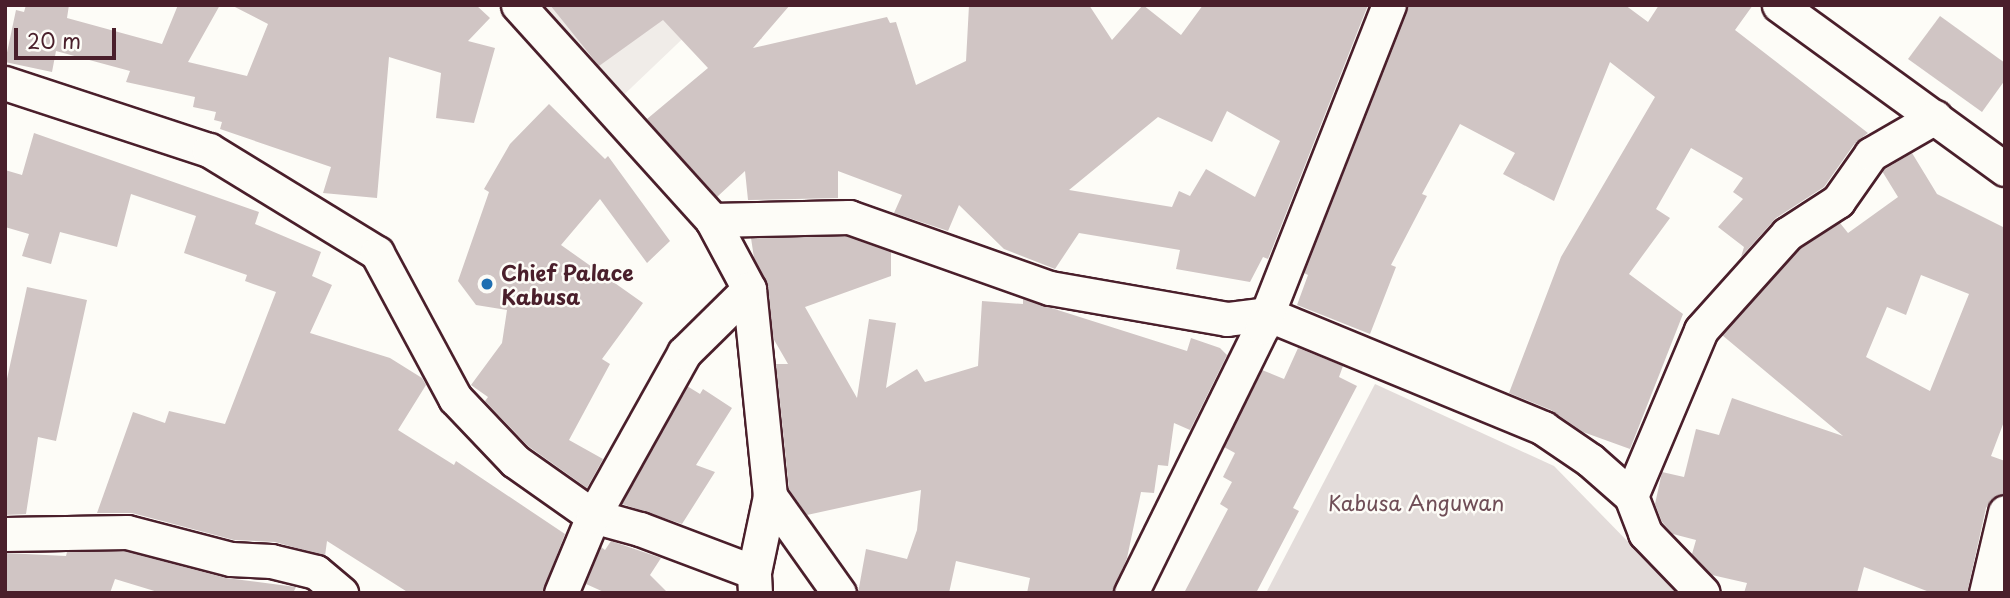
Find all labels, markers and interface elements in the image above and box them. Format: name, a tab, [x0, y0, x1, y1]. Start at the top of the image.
scale bar	[18, 14, 119, 58]
text: 20 m	[27, 24, 81, 56]
place label: Chief Palace Kabusa	[501, 259, 635, 309]
marker: Chief Palace Kabusa	[479, 276, 495, 292]
park label: Kabusa Anguwan	[1328, 489, 1504, 515]

